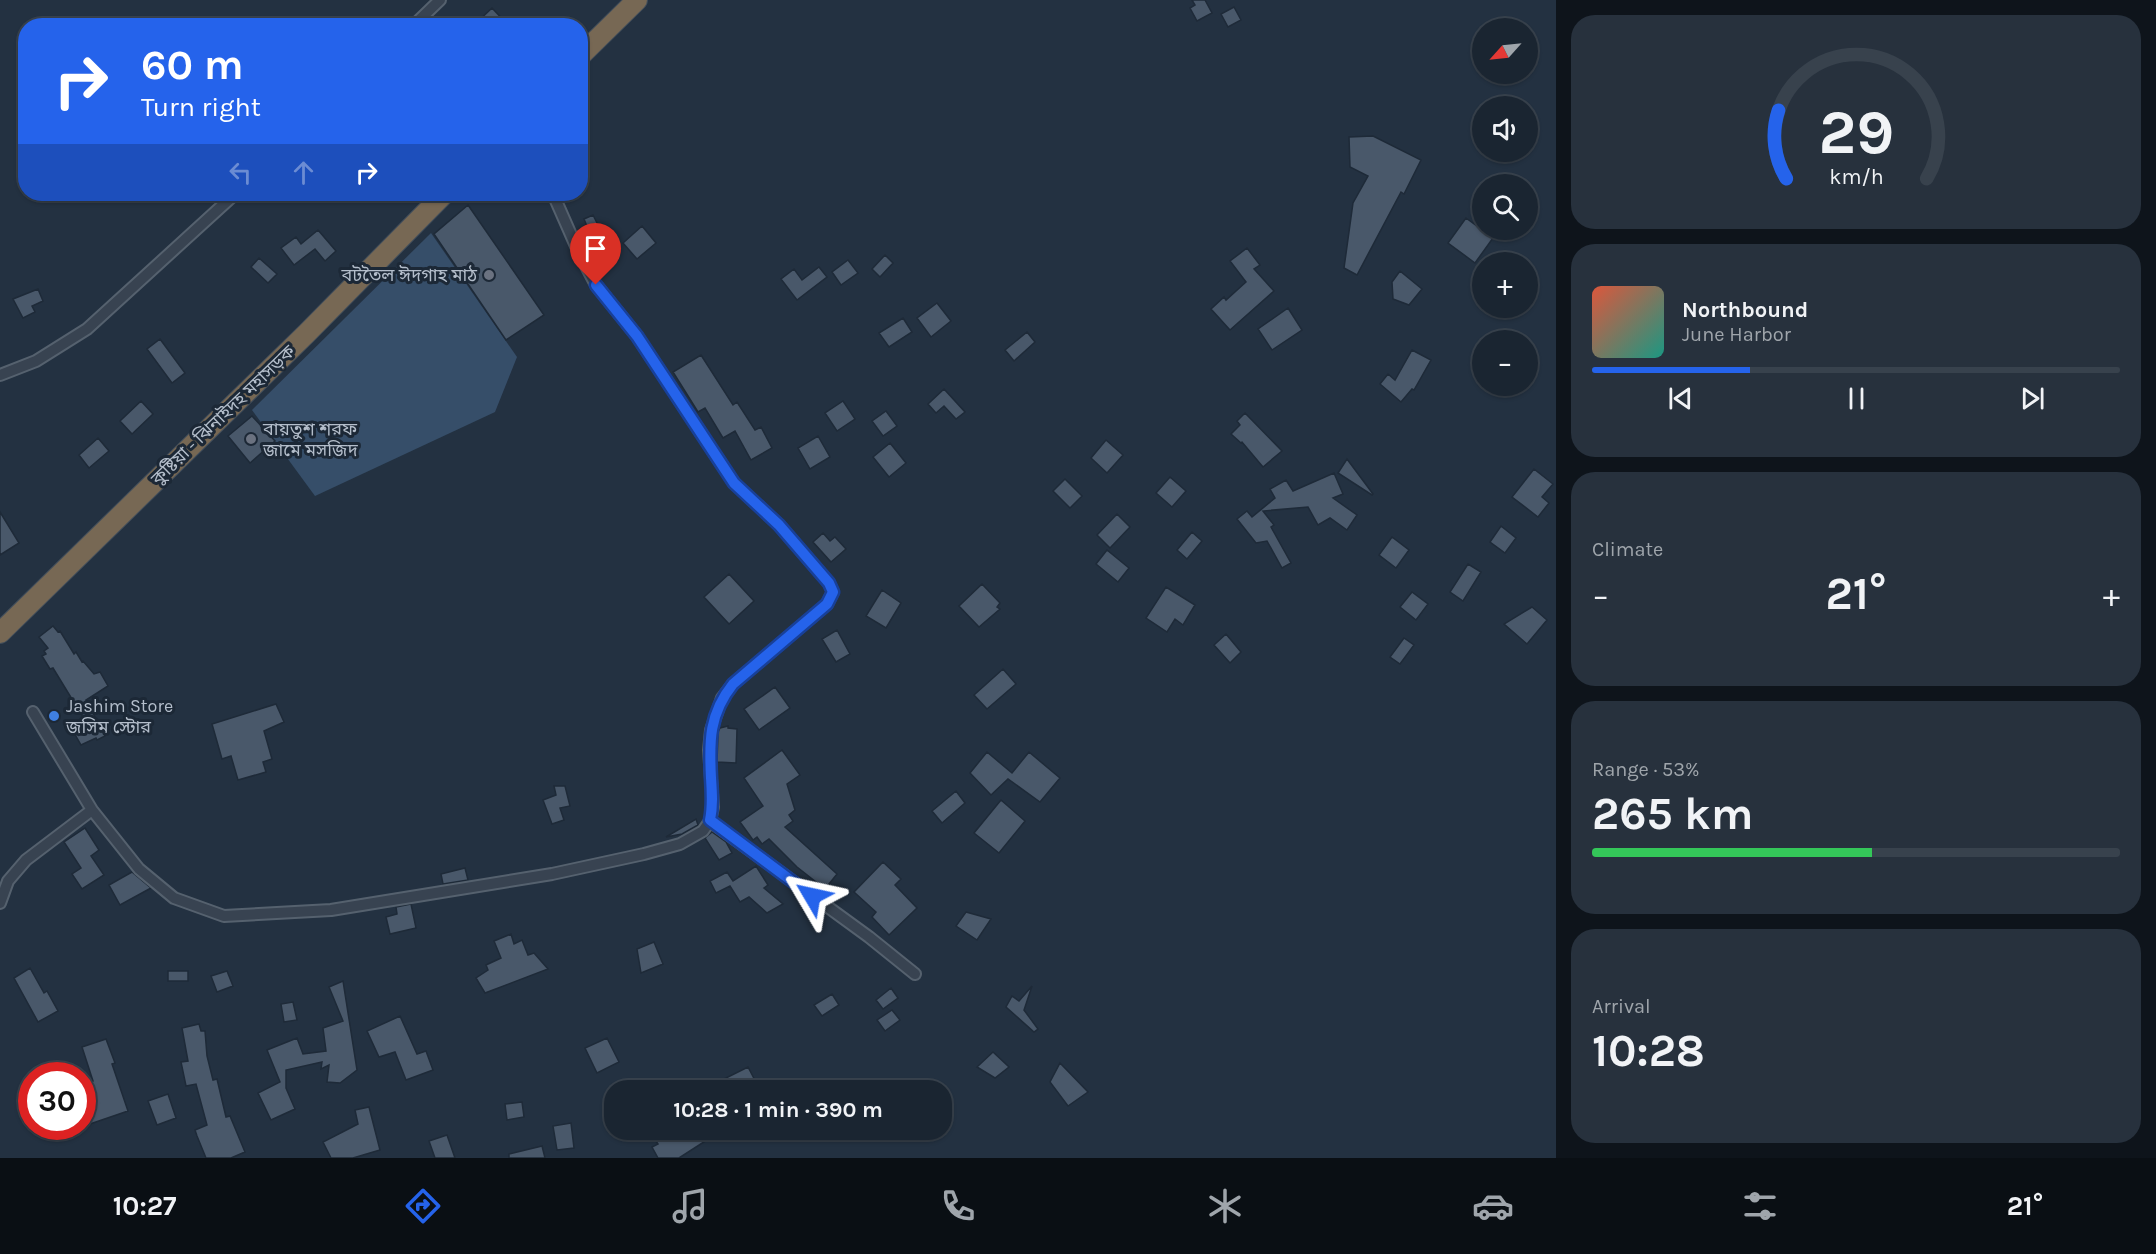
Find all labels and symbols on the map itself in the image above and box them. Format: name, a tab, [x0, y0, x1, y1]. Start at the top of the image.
north arrow	[1472, 18, 1538, 84]
pin	[570, 223, 621, 285]
place label: বটতৈল ঈদগাহ মাঠ	[341, 264, 477, 286]
marker: বটতৈল ঈদগাহ মাঠ	[482, 268, 496, 282]
street label: কুষ্টিয়া - ঝিনাইদহ মহাসড়ক	[146, 340, 300, 490]
place label: বায়তুশ শরফ জামে মসজিদ	[262, 418, 359, 461]
marker: বায়তুশ শরফ জামে মসজিদ	[244, 432, 258, 446]
place label: Jashim Store জসিম স্টোর	[65, 695, 173, 738]
marker: Jashim Store জসিম স্টোর	[47, 709, 61, 723]
position arrow	[780, 864, 844, 928]
speed limit sign: 30	[18, 1062, 96, 1140]

